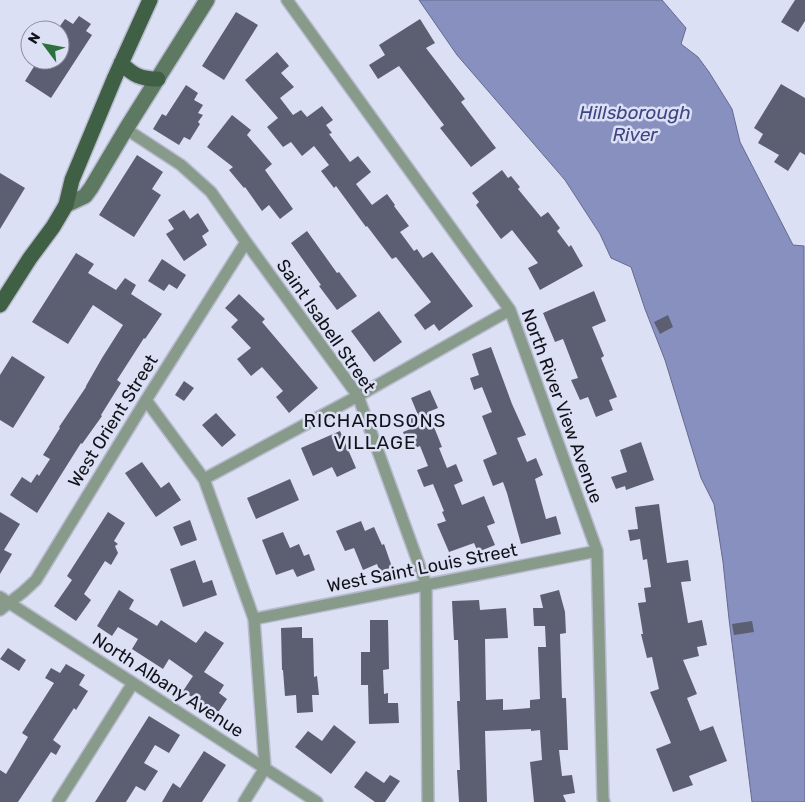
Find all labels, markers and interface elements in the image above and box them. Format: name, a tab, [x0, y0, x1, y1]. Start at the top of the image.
north arrow	[20, 20, 70, 70]
text: N	[25, 30, 44, 47]
water label: Hillsborough River	[579, 101, 691, 146]
street label: Saint Isabell Street	[272, 255, 380, 397]
street label: North River View Avenue	[517, 306, 607, 506]
street label: West Orient Street	[63, 351, 163, 491]
district label: RICHARDSONS VILLAGE	[304, 409, 446, 454]
street label: West Saint Louis Street	[325, 539, 519, 597]
street label: North Albany Avenue	[88, 628, 248, 742]

